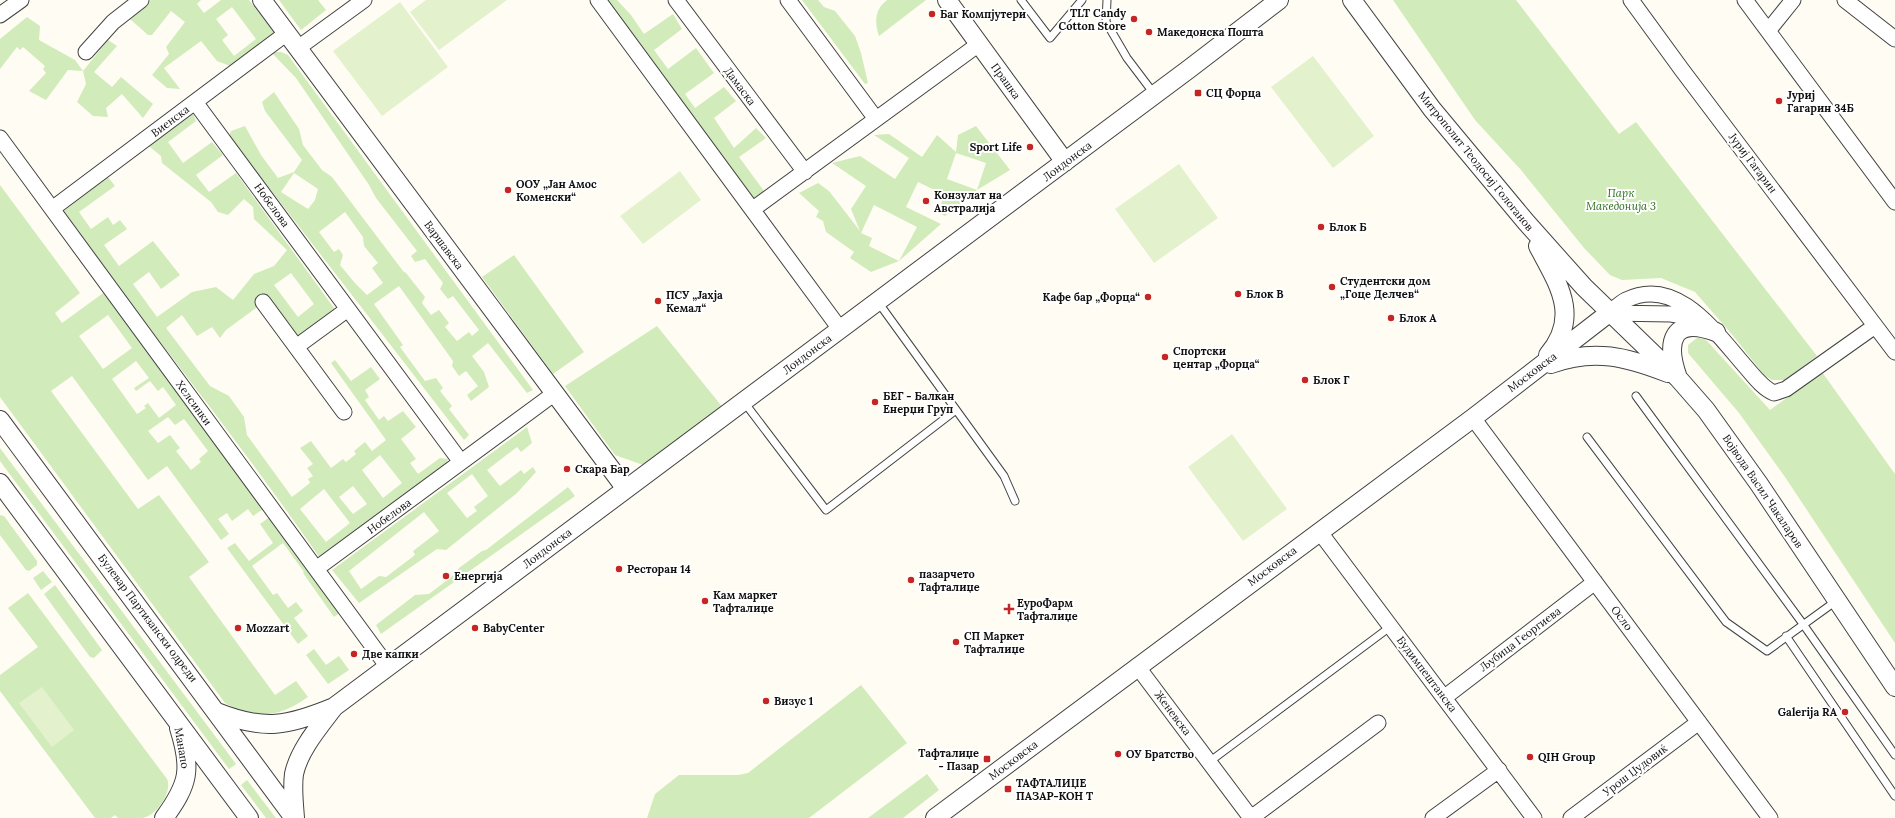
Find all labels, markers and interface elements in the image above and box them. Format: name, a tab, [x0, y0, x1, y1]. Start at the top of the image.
place label: TLT Candy Cotton Store	[1059, 6, 1127, 33]
place label: Баг Компјутери	[940, 7, 1026, 21]
marker: Баг Компјутери	[927, 9, 937, 19]
marker: TLT Candy Cotton Store	[1129, 14, 1139, 24]
place label: Македонска Пошта	[1157, 25, 1264, 39]
marker: Македонска Пошта	[1144, 27, 1154, 37]
street label: Прашка	[988, 60, 1024, 102]
street label: Дамаска	[721, 64, 759, 108]
place label: СЦ Форца	[1206, 86, 1261, 100]
marker: СЦ Форца	[1193, 88, 1203, 98]
street label: Митрополит Теодосиј Гологанов	[1415, 88, 1537, 234]
place label: Јуриј Гагарин 34Б	[1787, 88, 1854, 115]
marker: Јуриј Гагарин 34Б	[1774, 96, 1784, 106]
street label: Виенска	[148, 102, 192, 140]
street label: Јуриј Гагарин	[1725, 129, 1780, 196]
street label: Лондонска	[1040, 138, 1095, 184]
place label: Sport Life	[970, 140, 1022, 154]
marker: Sport Life	[1025, 142, 1035, 152]
place label: ООУ „Јан Амос Коменски“	[516, 177, 597, 204]
street label: Нобелова	[251, 180, 293, 230]
marker: ООУ „Јан Амос Коменски“	[503, 185, 513, 195]
park label: Парк Македонија 3	[1586, 186, 1656, 213]
place label: Конзулат на Австралија	[934, 188, 1002, 215]
marker: Конзулат на Австралија	[921, 196, 931, 206]
street label: Варшавска	[421, 218, 467, 272]
place label: Блок Б	[1329, 220, 1367, 234]
marker: Блок Б	[1316, 222, 1326, 232]
place label: Студентски дом „Гоце Делчев“	[1340, 274, 1431, 301]
marker: Студентски дом „Гоце Делчев“	[1327, 282, 1337, 292]
place label: Блок В	[1246, 287, 1284, 301]
place label: ПСУ „Јахја Кемал“	[666, 288, 723, 315]
marker: Блок В	[1233, 289, 1243, 299]
place label: Кaфе бар „Форца“	[1043, 290, 1140, 304]
marker: Кaфе бар „Форца“	[1143, 292, 1153, 302]
marker: ПСУ „Јахја Кемал“	[653, 296, 663, 306]
place label: Блок А	[1399, 311, 1437, 325]
marker: Блок А	[1386, 313, 1396, 323]
street label: Лондонска	[780, 331, 835, 377]
place label: Спортски центар „Форца“	[1173, 344, 1260, 371]
street label: Московска	[1505, 349, 1560, 395]
marker: Спортски центар „Форца“	[1160, 352, 1170, 362]
place label: Блок Г	[1313, 373, 1350, 387]
marker: Блок Г	[1300, 375, 1310, 385]
street label: Хелсинки	[173, 378, 215, 428]
place label: БЕГ - Балкан Енерџи Груп	[883, 389, 954, 416]
marker: БЕГ - Балкан Енерџи Груп	[870, 397, 880, 407]
street label: Војвода Васил Чакаларов	[1720, 432, 1806, 551]
place label: Скара Бар	[575, 462, 630, 476]
marker: Скара Бар	[562, 464, 572, 474]
street label: Нобелова	[364, 495, 414, 537]
street label: Лондонска	[520, 525, 575, 571]
street label: Московска	[1245, 543, 1300, 589]
street label: Булевар Партизански одреди	[95, 551, 201, 685]
place label: Ресторан 14	[627, 562, 691, 576]
marker: Ресторан 14	[614, 564, 624, 574]
place label: пазарчето Тафталиџе	[919, 567, 980, 594]
place label: Енергија	[454, 569, 503, 583]
marker: Енергија	[441, 571, 451, 581]
marker: пазарчето Тафталиџе	[906, 575, 916, 585]
place label: Кам маркет Тафталиџе	[713, 588, 778, 615]
marker: Кам маркет Тафталиџе	[700, 596, 710, 606]
place label: ЕуроФарм Тафталиџе	[1017, 596, 1078, 623]
street label: Осло	[1608, 603, 1636, 633]
marker: ЕуроФарм Тафталиџе	[1004, 604, 1014, 614]
street label: Љубица Георгиева	[1476, 604, 1564, 674]
place label: Mozzart	[246, 621, 290, 635]
place label: BabyCenter	[483, 621, 545, 635]
marker: Mozzart	[233, 623, 243, 633]
marker: BabyCenter	[470, 623, 480, 633]
place label: СП Маркет Тафталиџе	[964, 629, 1025, 656]
street label: Будимпештанска	[1394, 633, 1460, 715]
marker: СП Маркет Тафталиџе	[951, 637, 961, 647]
place label: Две капки	[362, 647, 419, 661]
marker: Две капки	[349, 649, 359, 659]
street label: Женевска	[1152, 688, 1195, 738]
place label: Визус 1	[774, 694, 814, 708]
marker: Визус 1	[761, 696, 771, 706]
place label: Galerija RA	[1778, 705, 1838, 719]
marker: Galerija RA	[1840, 707, 1850, 717]
street label: Манапо	[172, 726, 192, 770]
street label: Московска	[986, 737, 1041, 783]
street label: Урош Џудовиќ	[1599, 741, 1670, 799]
place label: Тафталиџе - Пазар	[918, 746, 979, 773]
place label: ОУ Братство	[1126, 747, 1194, 761]
marker: ОУ Братство	[1113, 749, 1123, 759]
place label: QIH Group	[1538, 750, 1596, 764]
marker: QIH Group	[1525, 752, 1535, 762]
marker: Тафталиџе - Пазар	[982, 754, 992, 764]
place label: ТАФТАЛИЏЕ ПАЗАР-КОН Т	[1016, 776, 1093, 803]
marker: ТАФТАЛИЏЕ ПАЗАР-КОН Т	[1003, 784, 1013, 794]

